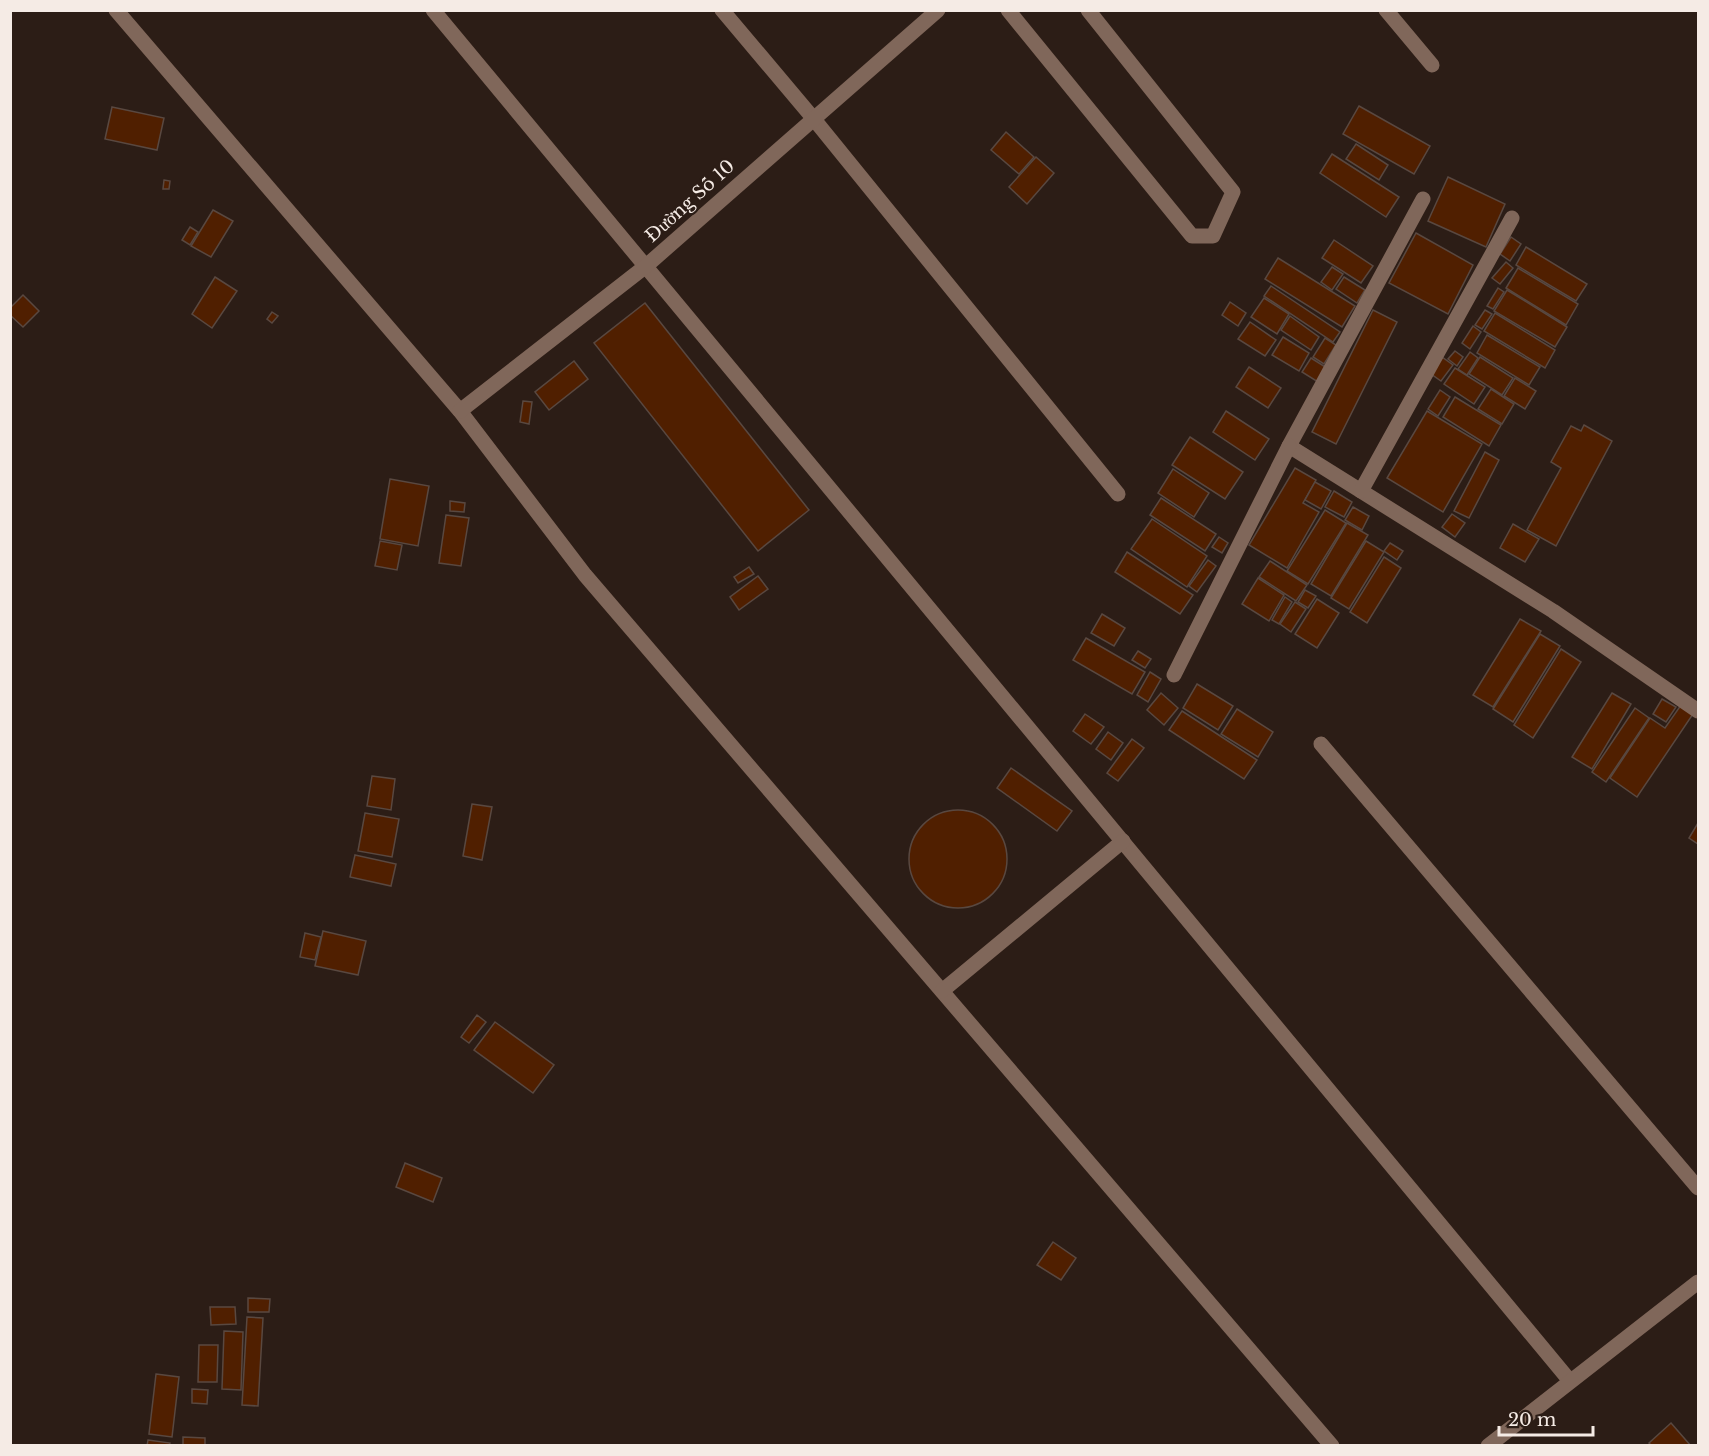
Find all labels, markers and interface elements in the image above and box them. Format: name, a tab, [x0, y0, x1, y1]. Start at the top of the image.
street label: Đường Số 10	[641, 155, 739, 247]
scale bar	[1499, 1399, 1594, 1437]
text: 20 m	[1508, 1409, 1556, 1431]

